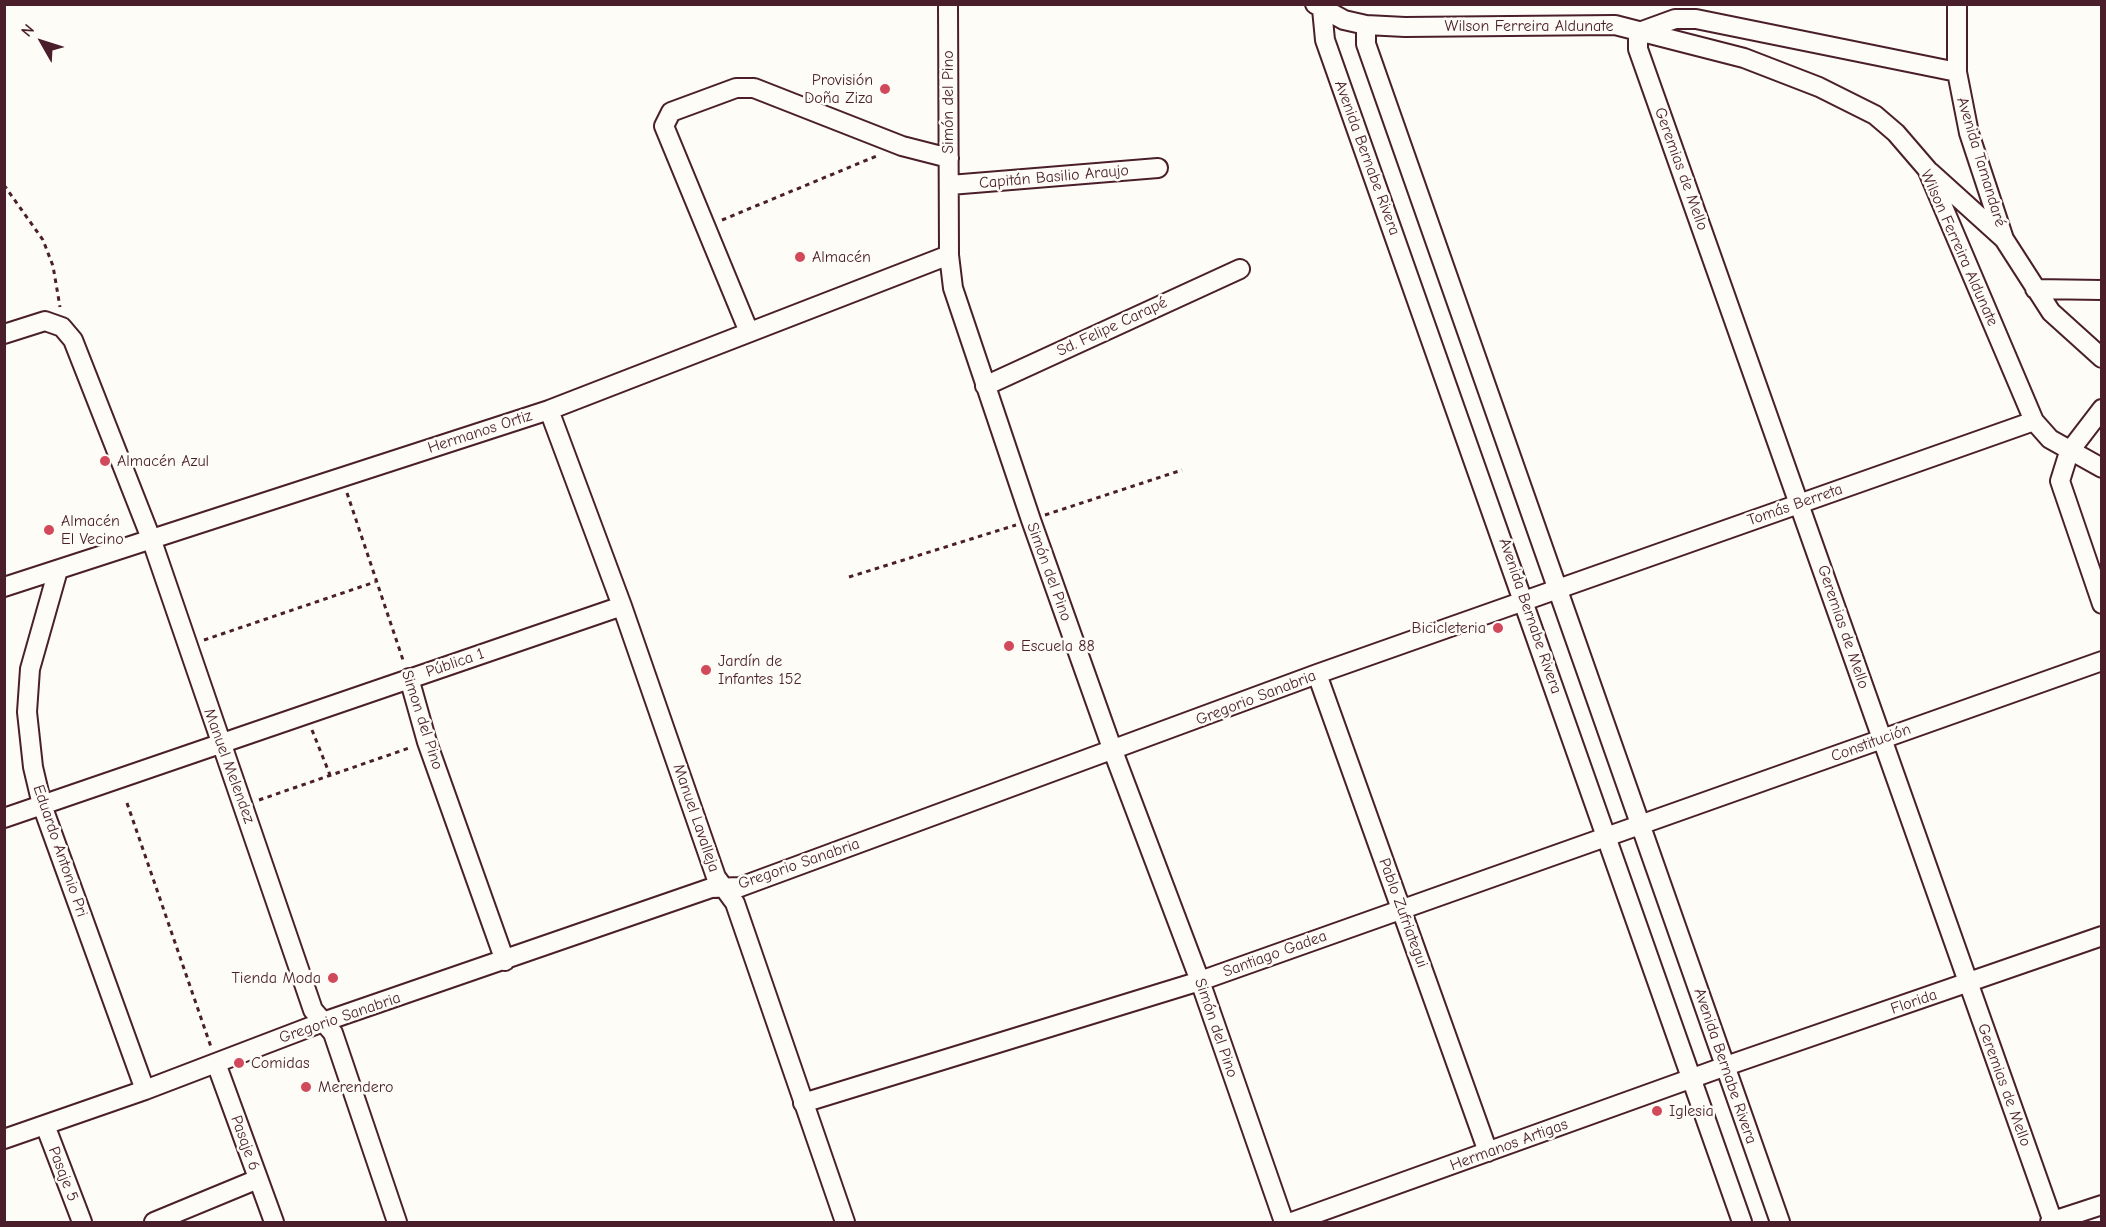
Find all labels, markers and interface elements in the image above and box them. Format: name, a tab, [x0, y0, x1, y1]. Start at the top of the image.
north arrow	[12, 12, 72, 72]
street label: Wilson Ferreira Aldunate	[1445, 16, 1613, 36]
text: N	[18, 21, 38, 40]
street label: Simón del Pino	[938, 50, 958, 154]
place label: Provisión Doña Ziza	[804, 70, 873, 108]
street label: Avenida Bernabe Rivera	[1330, 78, 1404, 238]
marker: Provisión Doña Ziza	[878, 82, 892, 96]
street label: Avenida Tamandaré	[1952, 95, 2010, 229]
street label: Geremias de Mello	[1650, 105, 1712, 233]
street label: Capitán Basilio Araujo	[978, 161, 1130, 193]
street label: Wilson Ferreira Aldunate	[1916, 167, 2002, 329]
place label: Almacén	[812, 247, 871, 267]
marker: Almacén	[793, 250, 807, 264]
street label: Sd. Felipe Carapé	[1054, 293, 1170, 361]
street label: Hermanos Ortiz	[425, 406, 535, 458]
place label: Almacén Azul	[117, 451, 209, 471]
marker: Almacén Azul	[98, 454, 112, 468]
street label: Tomás Berreta	[1745, 480, 1845, 530]
place label: Almacén El Vecino	[61, 511, 124, 549]
street label: Simón del Pino	[1022, 520, 1076, 624]
marker: Almacén El Vecino	[42, 523, 56, 537]
street label: Avenida Bernabe Rivera	[1494, 536, 1566, 696]
street label: Geremias de Mello	[1813, 563, 1873, 691]
place label: Bicicleteria	[1412, 618, 1486, 638]
marker: Bicicleteria	[1491, 621, 1505, 635]
place label: Escuela 88	[1021, 636, 1095, 656]
marker: Escuela 88	[1002, 639, 1016, 653]
street label: Pública 1	[423, 644, 487, 682]
place label: Jardín de Infantes 152	[718, 651, 802, 689]
marker: Jardín de Infantes 152	[699, 663, 713, 677]
street label: Gregorio Sanabria	[1193, 666, 1319, 730]
street label: Simon del Pino	[397, 668, 447, 772]
street label: Manuel Melendez	[199, 706, 259, 826]
street label: Constitución	[1829, 720, 1913, 766]
street label: Manuel Lavalleja	[668, 761, 724, 875]
street label: Eduardo Antonio Pri	[28, 782, 92, 920]
street label: Gregorio Sanabria	[736, 834, 862, 894]
street label: Pablo Zufriategui	[1374, 856, 1432, 970]
street label: Santiago Gadea	[1220, 926, 1330, 982]
place label: Tienda Moda	[231, 968, 321, 988]
marker: Tienda Moda	[326, 971, 340, 985]
street label: Simón del Pino	[1190, 976, 1242, 1080]
street label: Florida	[1888, 985, 1940, 1019]
street label: Avenida Bernabe Rivera	[1689, 986, 1761, 1146]
street label: Gregorio Sanabria	[277, 988, 403, 1048]
street label: Geremias de Mello	[1973, 1021, 2035, 1149]
place label: Comidas	[251, 1053, 310, 1073]
marker: Comidas	[232, 1056, 246, 1070]
place label: Merendero	[318, 1077, 393, 1097]
marker: Merendero	[299, 1080, 313, 1094]
place label: Iglesia	[1669, 1101, 1714, 1121]
marker: Iglesia	[1650, 1104, 1664, 1118]
street label: Pasaje 6	[226, 1113, 264, 1173]
street label: Hermanos Artigas	[1448, 1115, 1570, 1175]
street label: Pasaje 5	[44, 1144, 82, 1204]

